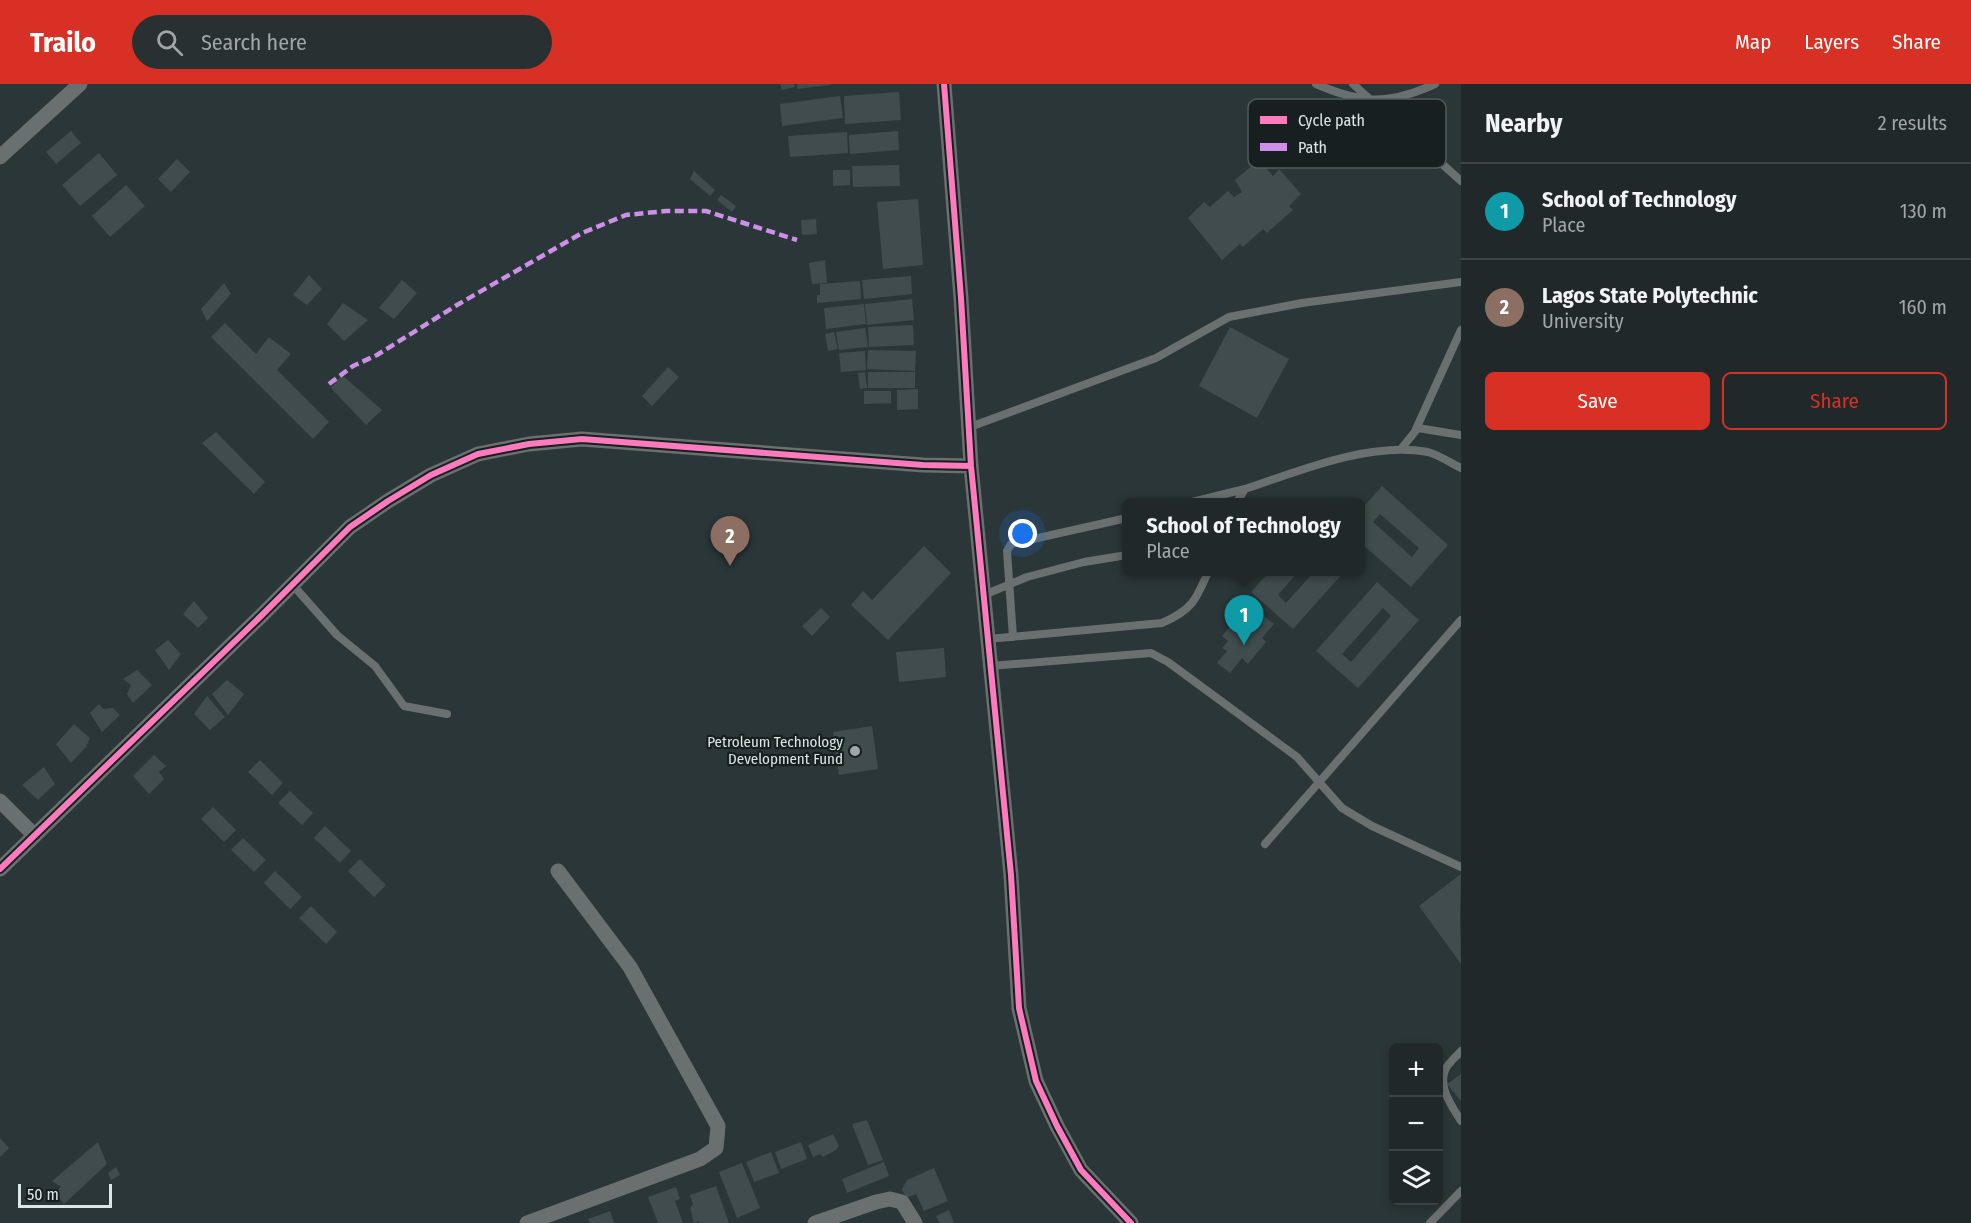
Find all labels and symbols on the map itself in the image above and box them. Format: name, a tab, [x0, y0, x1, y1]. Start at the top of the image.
legend	[1248, 99, 1446, 168]
text: Cycle path	[1298, 111, 1365, 130]
text: Path	[1298, 138, 1327, 157]
pin: 2	[710, 516, 750, 566]
your location	[1008, 519, 1037, 548]
pin: 1	[1224, 596, 1264, 645]
place label: Petroleum Technology Development Fund	[707, 733, 843, 768]
marker: Petroleum Technology Development Fund	[848, 744, 862, 758]
scale bar	[18, 1181, 112, 1208]

